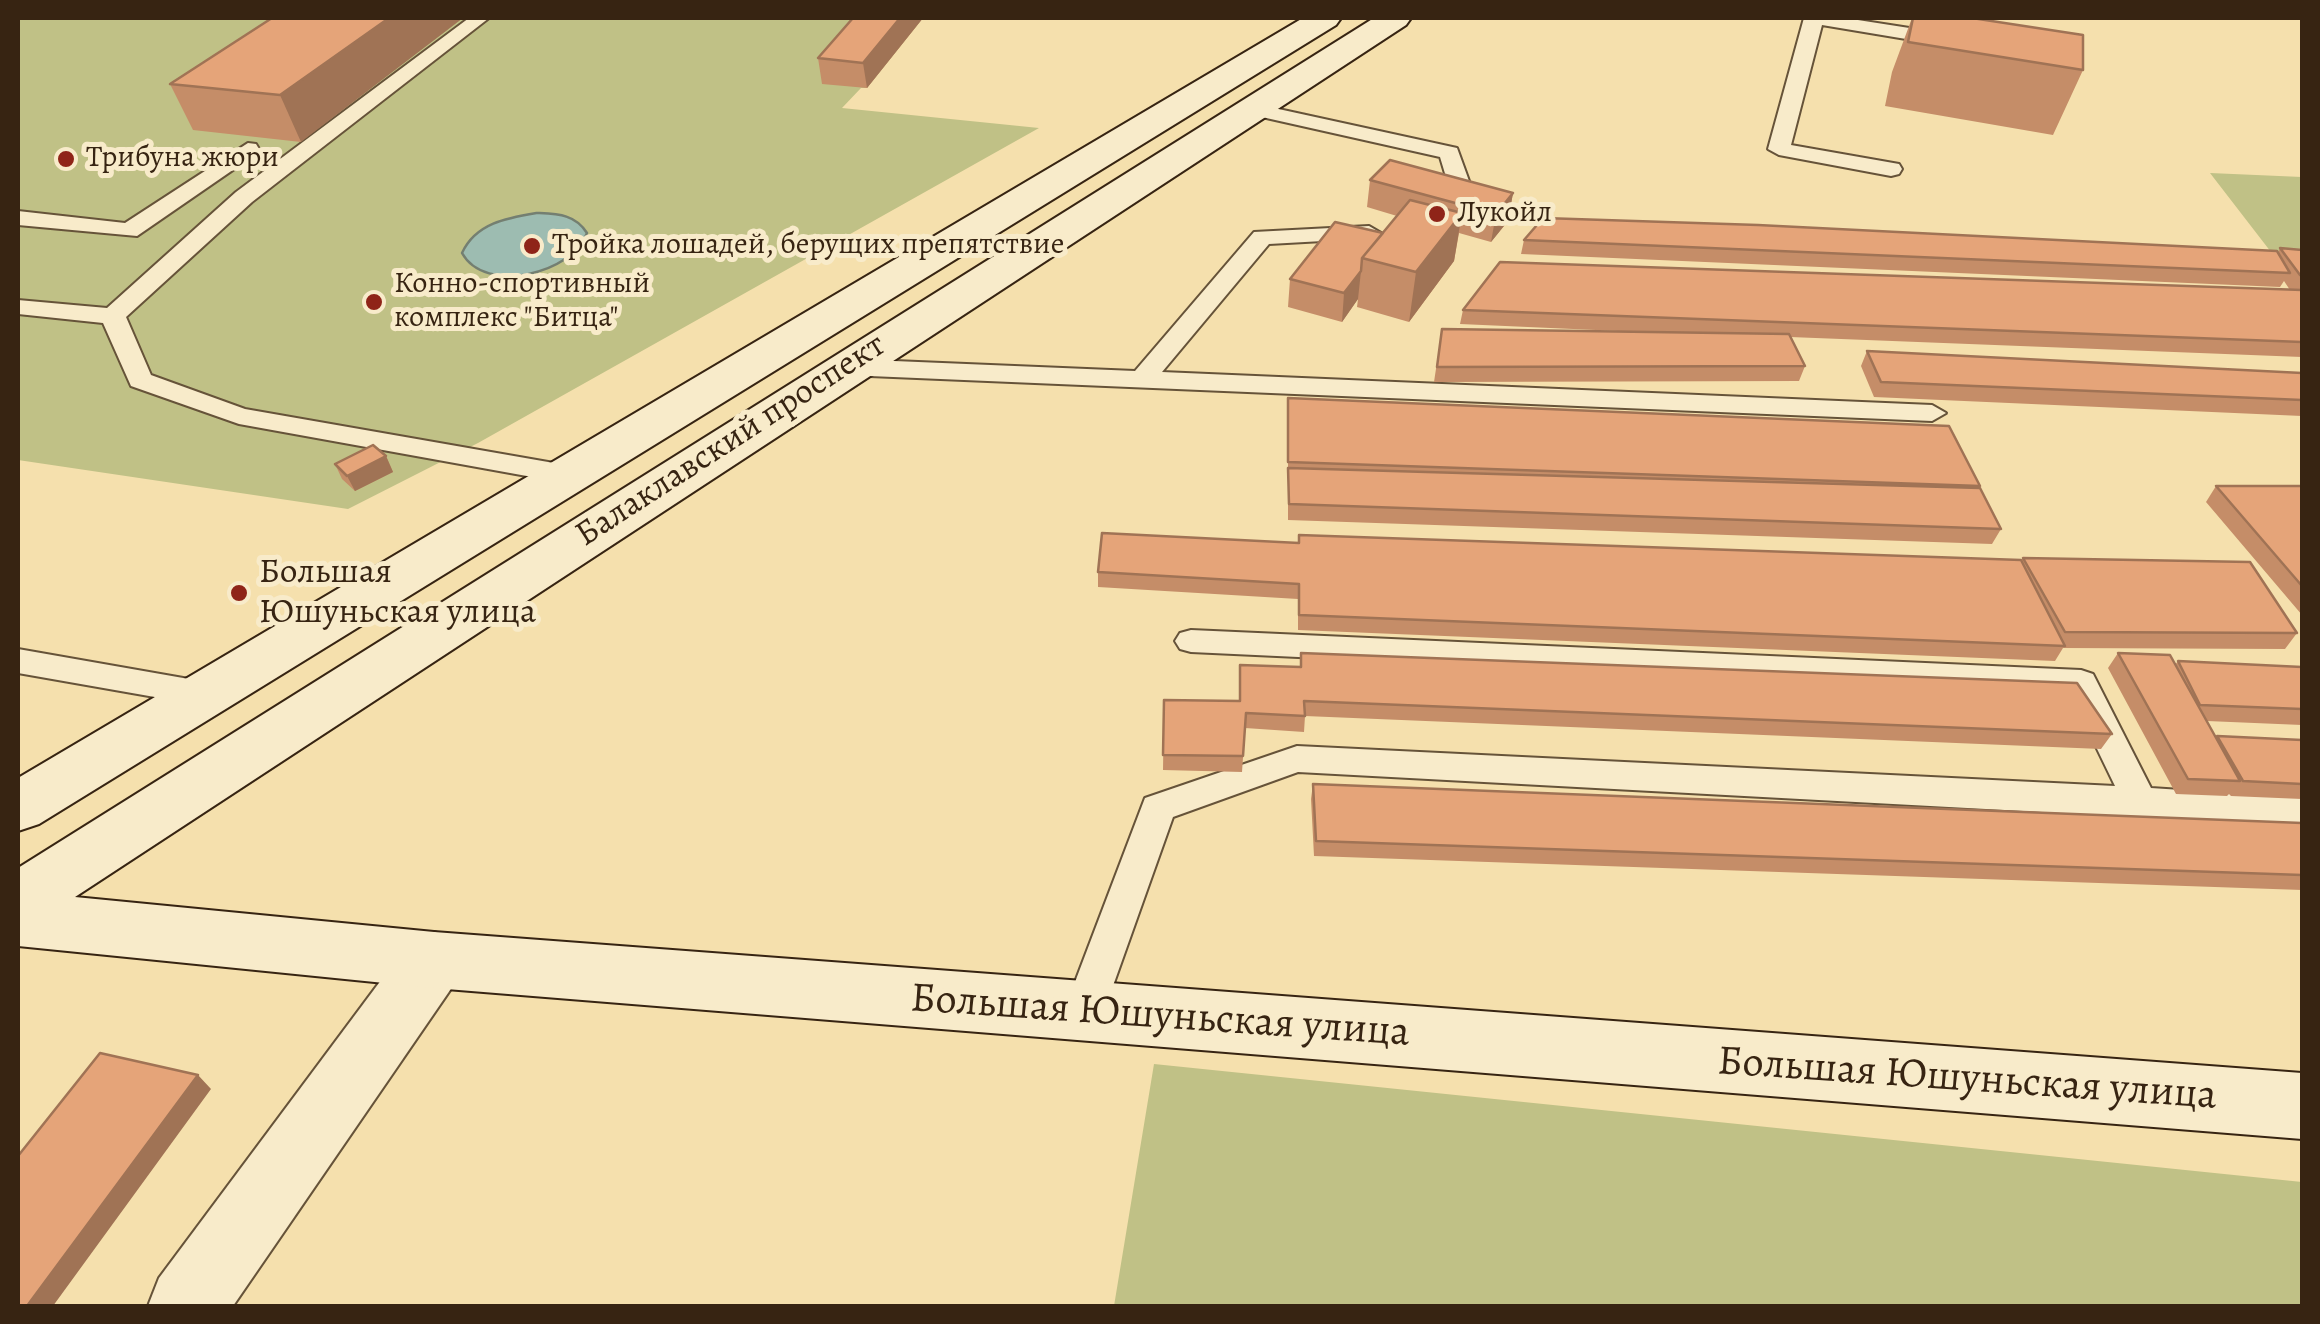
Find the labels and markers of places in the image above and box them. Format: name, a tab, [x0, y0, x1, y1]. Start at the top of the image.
place label: Трибуна жюри	[86, 141, 279, 177]
marker: Трибуна жюри	[55, 148, 77, 170]
place label: Лукойл	[1457, 196, 1552, 232]
marker: Лукойл	[1426, 203, 1448, 225]
place label: Тройка лошадей, берущих препятствие	[552, 228, 1064, 264]
marker: Тройка лошадей, берущих препятствие	[521, 235, 543, 257]
place label: Конно-спортивный комплекс "Битца"	[394, 267, 650, 338]
marker: Конно-спортивный комплекс "Битца"	[363, 291, 385, 313]
place label: Большая Юшуньская улица	[259, 552, 536, 634]
marker: Большая Юшуньская улица	[228, 582, 250, 604]

